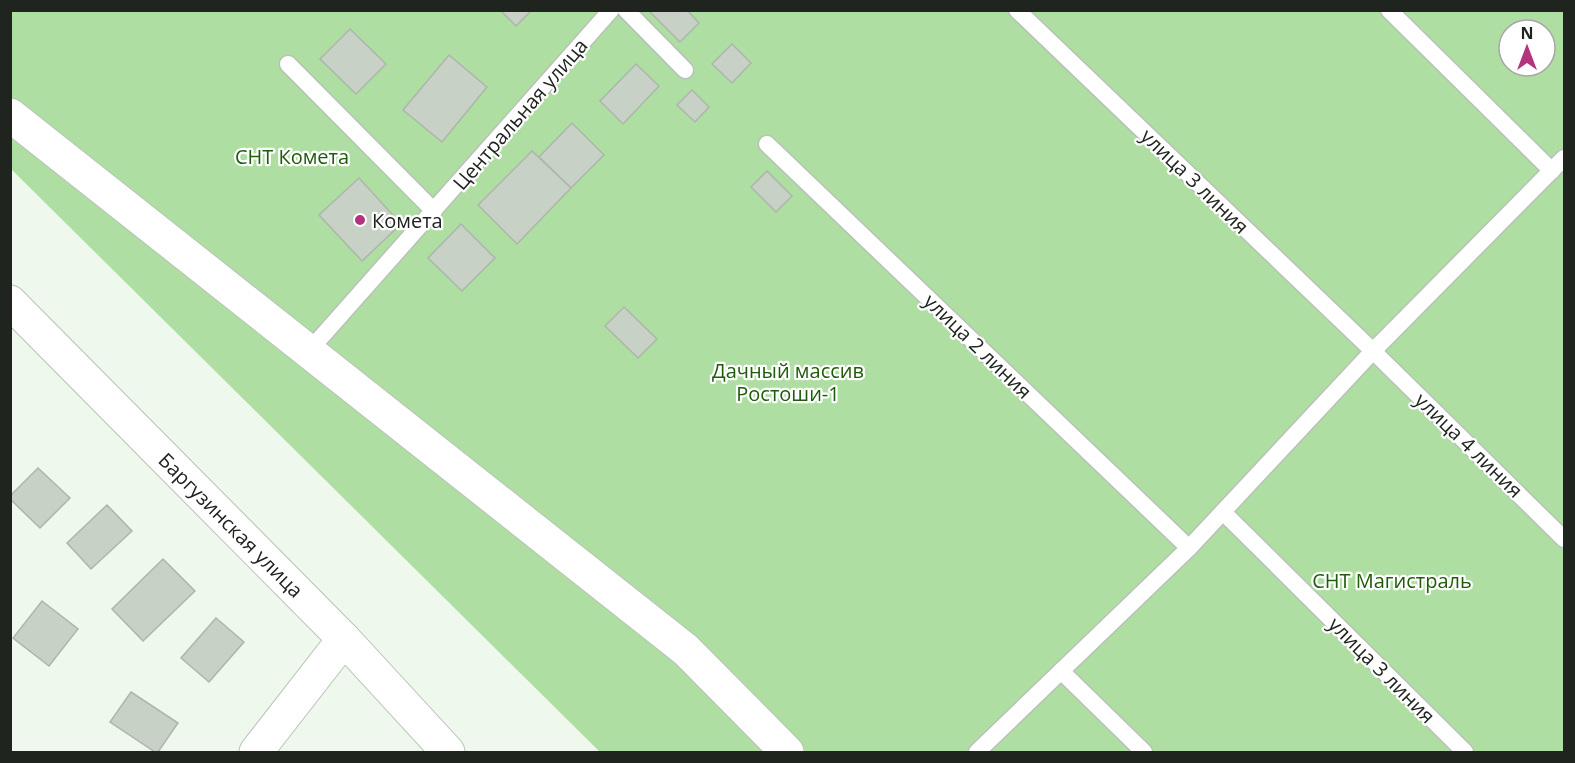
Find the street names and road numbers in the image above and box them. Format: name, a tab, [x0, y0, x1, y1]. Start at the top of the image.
street label: Центральная улица	[447, 33, 593, 195]
street label: улица 3 линия	[1135, 123, 1255, 239]
street label: улица 2 линия	[918, 288, 1038, 404]
street label: улица 4 линия	[1409, 387, 1529, 503]
street label: Баргузинская улица	[153, 447, 309, 603]
street label: улица 3 линия	[1323, 611, 1441, 729]

